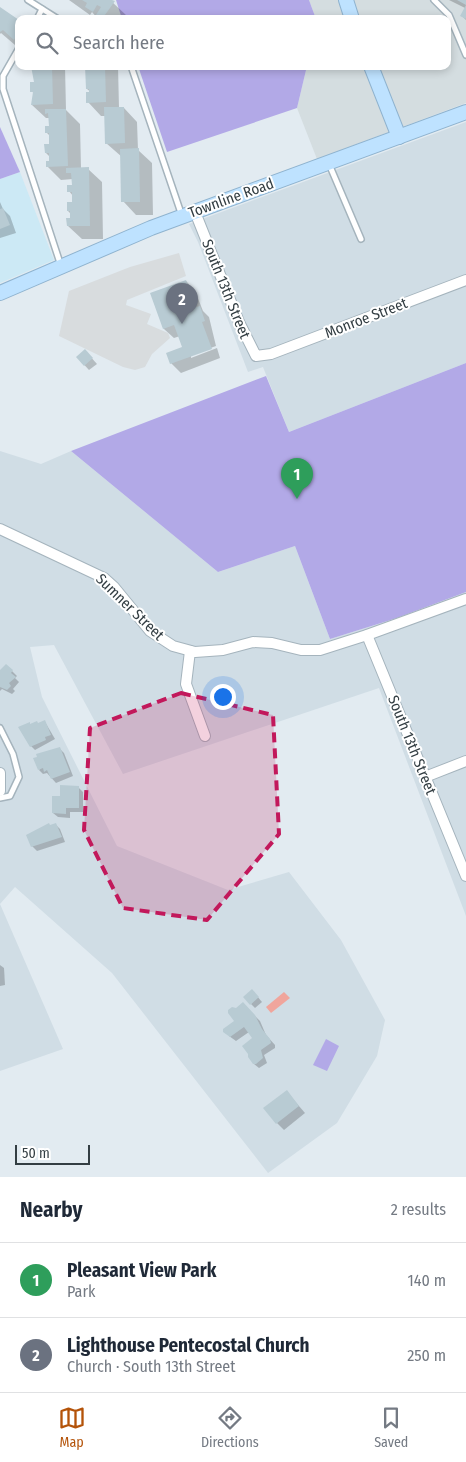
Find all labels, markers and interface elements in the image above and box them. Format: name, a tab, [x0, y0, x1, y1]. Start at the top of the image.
search box	[15, 15, 451, 70]
icon: search	[33, 29, 61, 57]
text: Search here	[73, 31, 165, 54]
street label: Townline Road	[186, 174, 276, 222]
street label: South 13th Street	[198, 237, 254, 341]
pin: 2	[166, 283, 198, 324]
street label: Monroe Street	[322, 294, 410, 342]
pin: 1	[281, 458, 313, 499]
street label: Sumner Street	[92, 570, 168, 644]
your location	[210, 684, 236, 710]
street label: South 13th Street	[384, 693, 440, 797]
scale bar	[15, 1142, 90, 1165]
text: 50 m	[22, 1145, 50, 1162]
text: Nearby	[20, 1197, 82, 1223]
text: 2 results	[391, 1200, 446, 1219]
text: Pleasant View Park	[67, 1259, 216, 1282]
text: 1	[33, 1271, 39, 1290]
text: 140 m	[408, 1271, 446, 1290]
text: Park	[67, 1282, 95, 1301]
text: Lighthouse Pentecostal Church	[67, 1334, 310, 1357]
text: 2	[32, 1346, 40, 1365]
text: 250 m	[407, 1346, 446, 1365]
text: Church · South 13th Street	[67, 1357, 235, 1376]
tab: Map	[58, 1404, 86, 1451]
tab: Directions	[201, 1404, 259, 1451]
tab: Saved	[374, 1404, 408, 1451]

